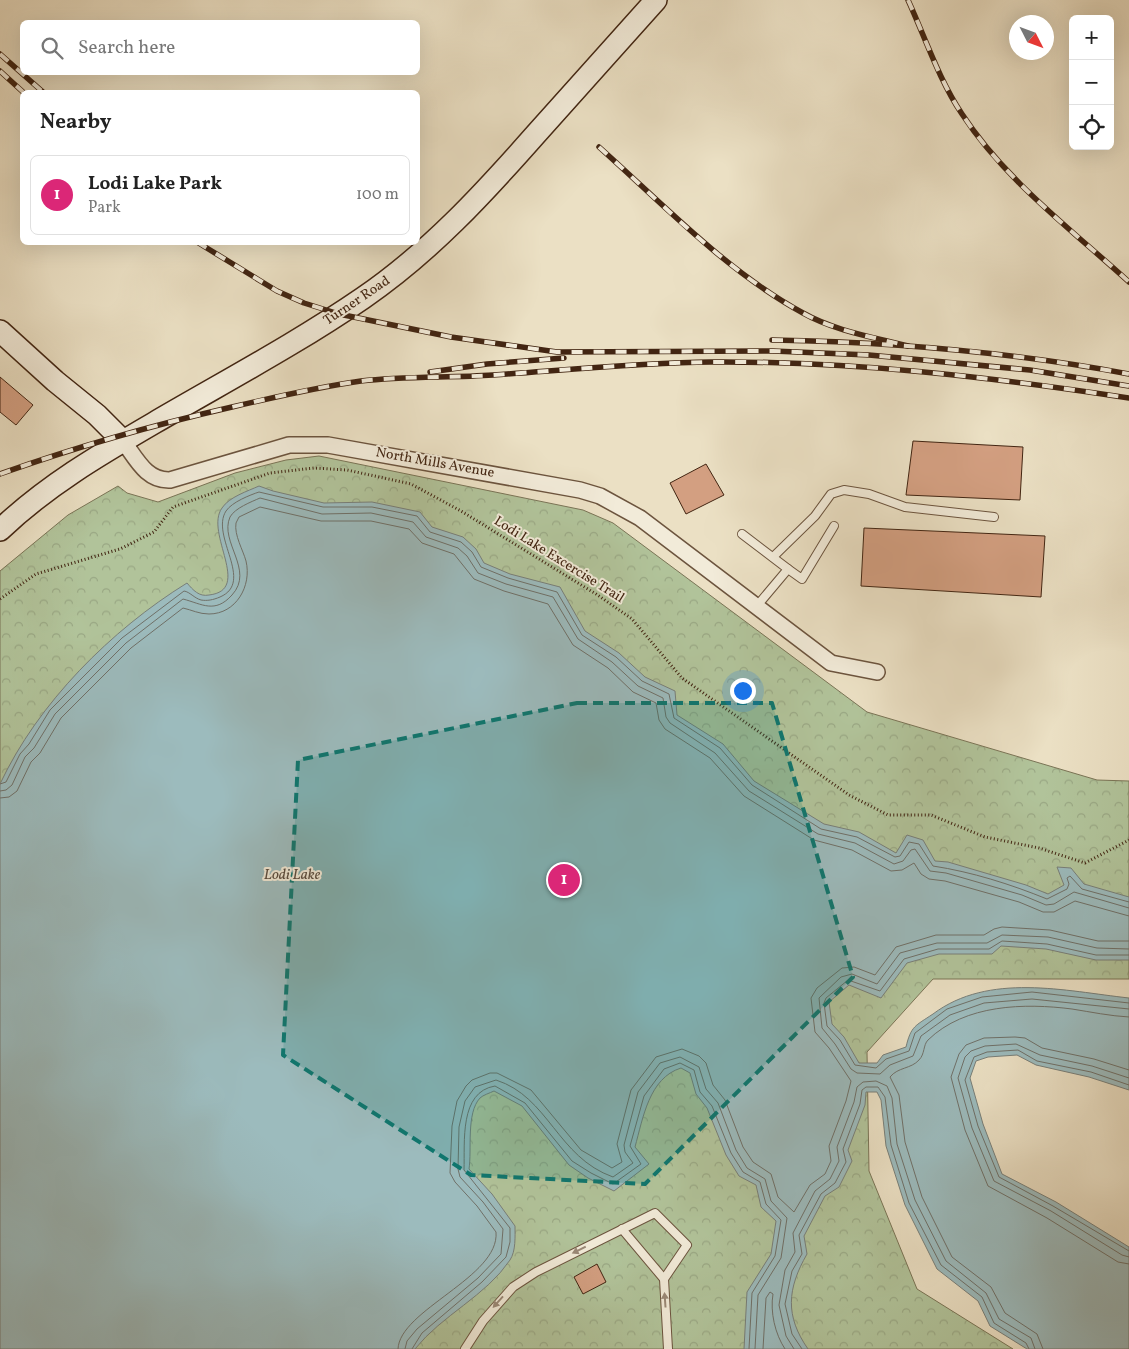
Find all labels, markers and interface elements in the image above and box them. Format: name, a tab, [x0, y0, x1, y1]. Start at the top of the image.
north arrow	[1009, 15, 1054, 60]
map controls	[1069, 15, 1114, 150]
button: +	[1069, 15, 1114, 60]
search box	[20, 20, 420, 75]
icon: search	[38, 34, 66, 62]
text: Search here	[78, 35, 175, 61]
button: −	[1069, 60, 1114, 105]
button: locate	[1069, 105, 1114, 150]
text: Nearby	[40, 108, 111, 137]
text: Lodi Lake Park	[88, 171, 222, 197]
text: 1	[54, 184, 60, 206]
text: 100 m	[356, 184, 399, 206]
text: Park	[88, 197, 121, 219]
street label: Turner Road	[320, 272, 394, 330]
street label: North Mills Avenue	[374, 443, 496, 483]
street label: Lodi Lake Excercise Trail	[490, 512, 628, 608]
your location	[730, 678, 756, 704]
pin: 1	[548, 861, 580, 899]
water label: Lodi Lake	[264, 865, 321, 886]
one-way arrow	[572, 1247, 586, 1255]
one-way arrow	[661, 1292, 669, 1308]
one-way arrow	[492, 1296, 504, 1308]

